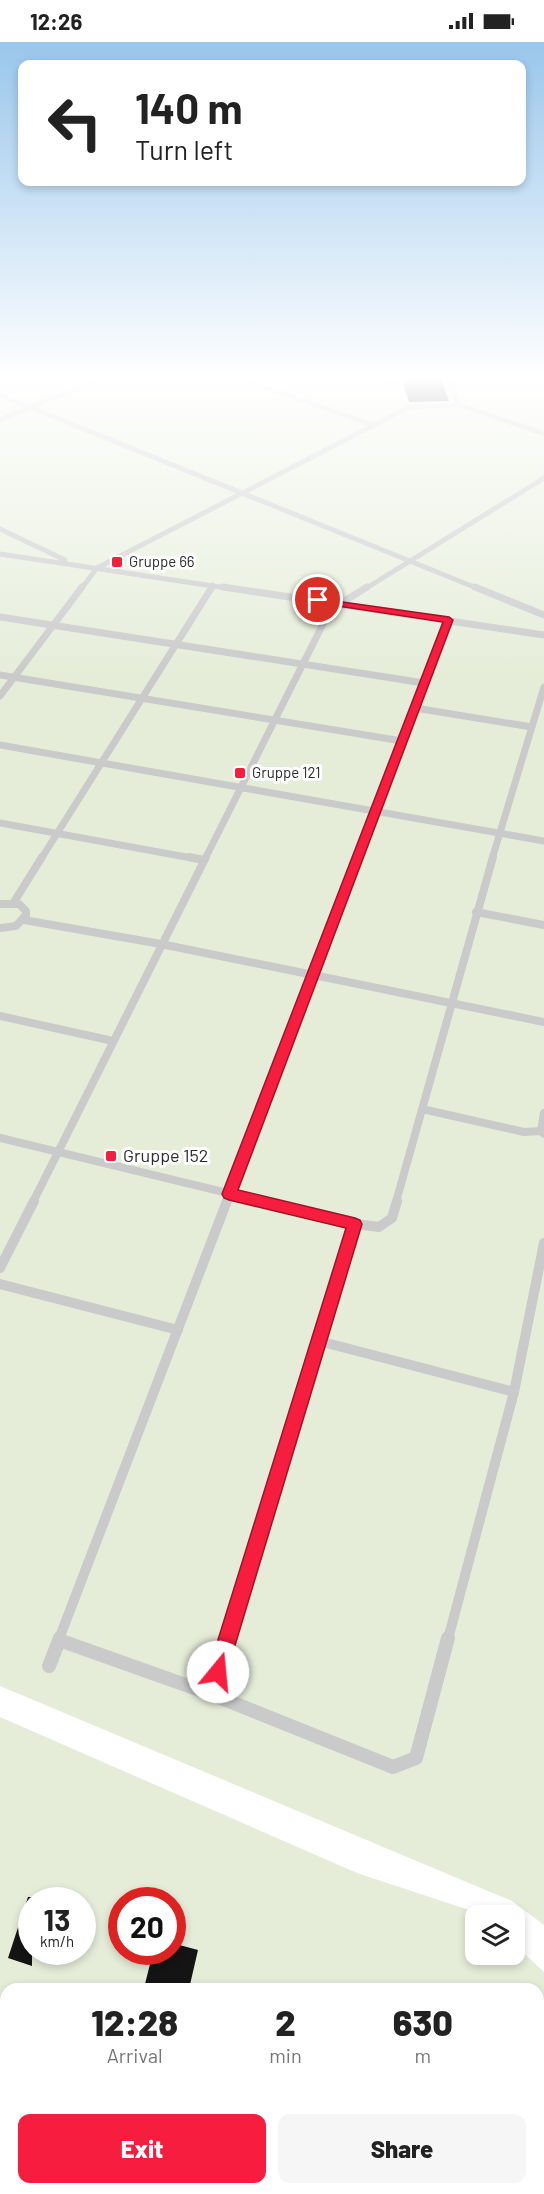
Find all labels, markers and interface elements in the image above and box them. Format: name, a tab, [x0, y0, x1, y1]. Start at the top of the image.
text: 12:26	[30, 8, 82, 34]
text: 140 m	[135, 82, 243, 132]
icon: left	[36, 84, 114, 162]
text: Turn left	[135, 133, 233, 165]
place label: Gruppe 66	[129, 552, 195, 570]
marker: Gruppe 66	[110, 555, 124, 569]
pin	[292, 574, 343, 625]
icon: arrive	[301, 583, 334, 616]
place label: Gruppe 121	[252, 763, 320, 781]
marker: Gruppe 121	[233, 766, 247, 780]
place label: Gruppe 152	[123, 1144, 208, 1166]
marker: Gruppe 152	[104, 1149, 118, 1163]
position arrow	[186, 1640, 250, 1704]
speed limit sign: 20	[108, 1887, 186, 1965]
text: 13	[44, 1901, 70, 1937]
map controls	[465, 1905, 525, 1965]
button: layers	[465, 1905, 525, 1965]
text: km/h	[40, 1932, 74, 1950]
text: 12:28	[91, 2000, 178, 2043]
text: 2	[275, 2000, 296, 2043]
text: 630	[393, 2000, 453, 2043]
text: Arrival	[107, 2043, 163, 2067]
text: min	[269, 2043, 302, 2067]
text: m	[415, 2043, 431, 2067]
button: Exit	[18, 2114, 266, 2183]
button: Share	[278, 2114, 526, 2183]

